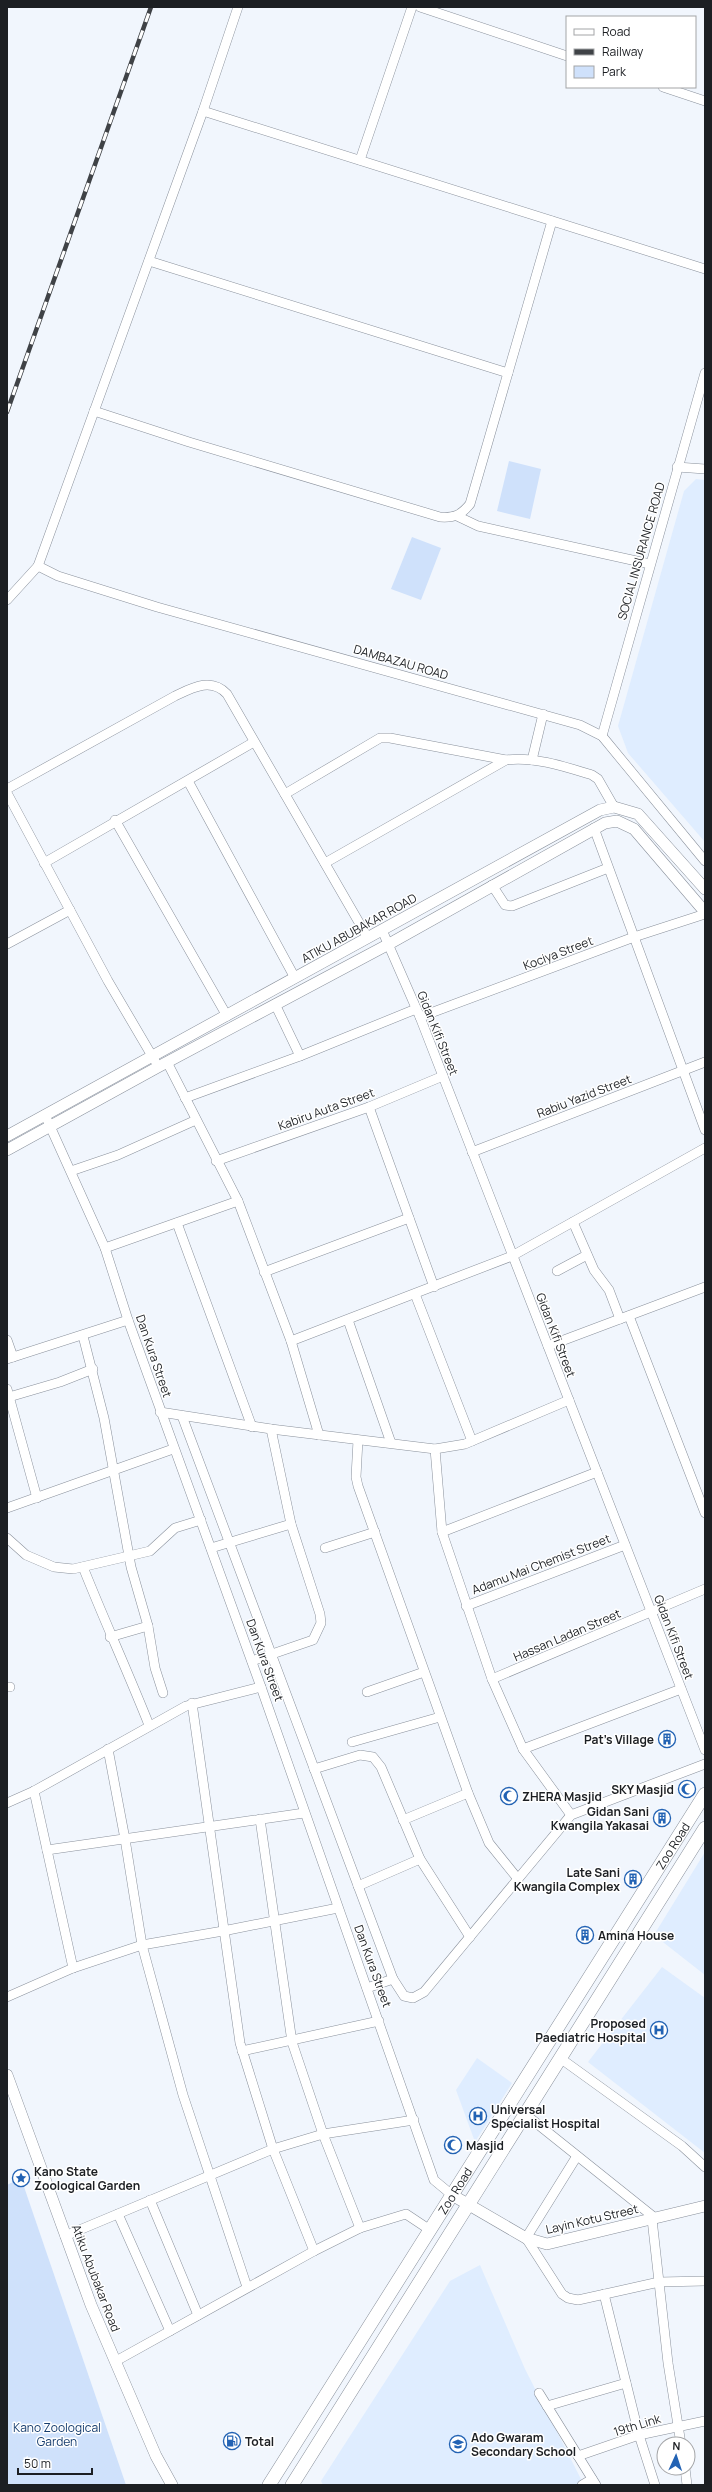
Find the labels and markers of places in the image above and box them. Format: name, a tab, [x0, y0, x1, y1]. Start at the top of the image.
building icon: Pat's Village	[657, 1729, 677, 1749]
place label: Pat's Village	[584, 1731, 654, 1748]
mosque icon: SKY Masjid	[677, 1779, 697, 1799]
place label: SKY Masjid	[611, 1781, 674, 1798]
mosque icon: ZHERA Masjid	[499, 1786, 519, 1806]
place label: ZHERA Masjid	[522, 1788, 602, 1805]
place label: Gidan Sani Kwangila Yakasai	[551, 1803, 649, 1834]
building icon: Gidan Sani Kwangila Yakasai	[652, 1808, 672, 1828]
place label: Late Sani Kwangila Complex	[514, 1864, 620, 1895]
building icon: Late Sani Kwangila Complex	[623, 1869, 643, 1889]
building icon: Amina House	[575, 1925, 595, 1945]
place label: Amina House	[598, 1927, 674, 1944]
place label: Proposed Paediatric Hospital	[535, 2015, 646, 2046]
hospital icon: Proposed Paediatric Hospital	[649, 2020, 669, 2040]
place label: Universal Specialist Hospital	[491, 2101, 600, 2132]
hospital icon: Universal Specialist Hospital	[468, 2106, 488, 2126]
mosque icon: Masjid	[443, 2135, 463, 2155]
place label: Masjid	[466, 2137, 504, 2154]
place label: Kano State Zoological Garden	[34, 2163, 140, 2194]
place icon: Kano State Zoological Garden	[11, 2168, 31, 2188]
place label: Ado Gwaram Secondary School	[471, 2429, 576, 2460]
fuel station icon: Total	[222, 2431, 242, 2451]
place label: Total	[245, 2433, 274, 2450]
school or university icon: Ado Gwaram Secondary School	[448, 2434, 468, 2454]

